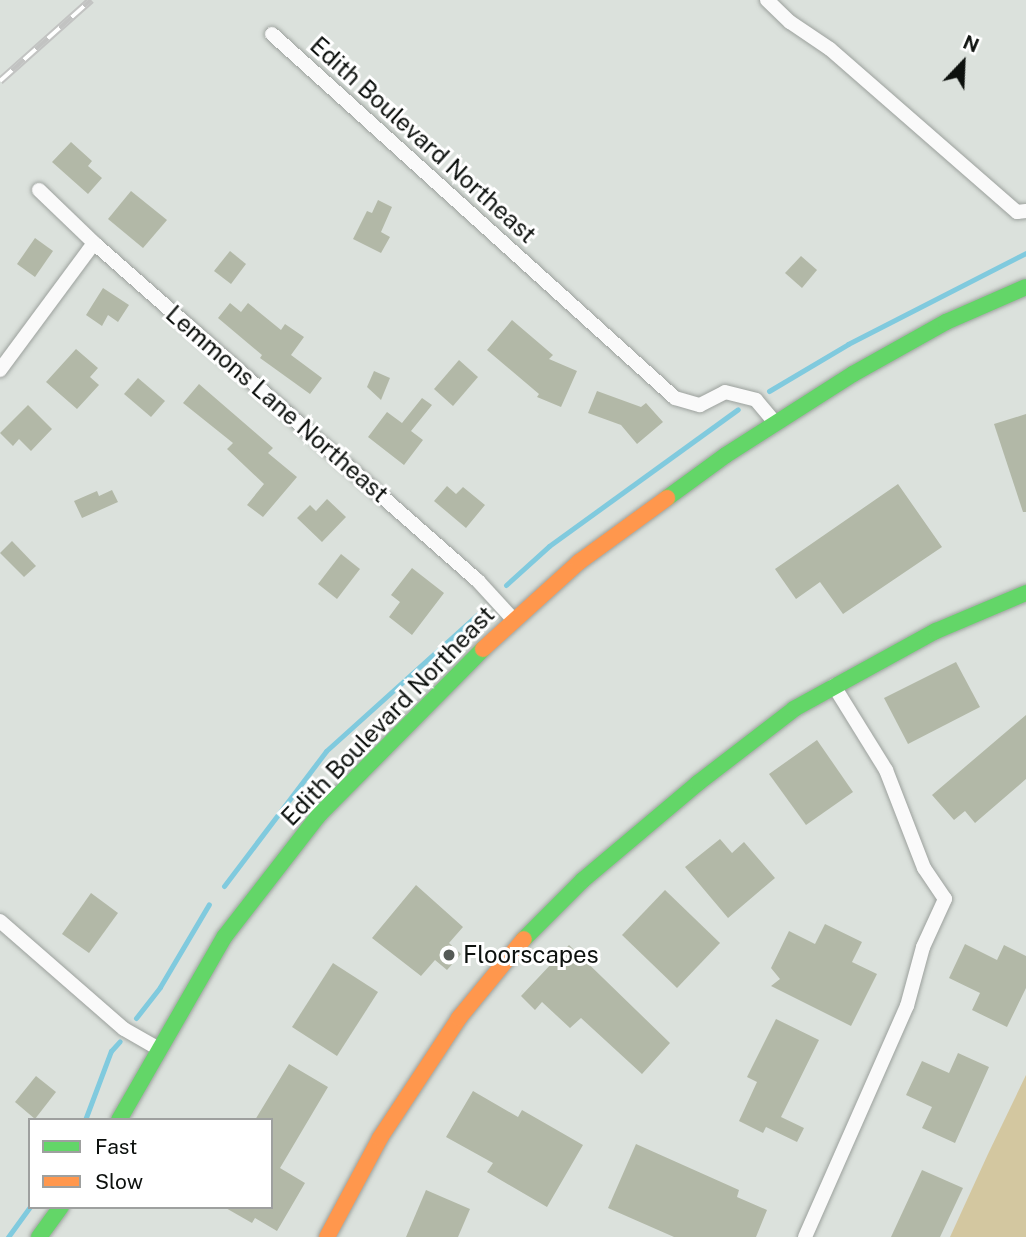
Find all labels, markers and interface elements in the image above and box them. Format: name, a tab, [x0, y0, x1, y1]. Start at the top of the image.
north arrow	[928, 28, 998, 98]
street label: Edith Boulevard Northeast	[304, 31, 542, 249]
text: N	[960, 31, 982, 57]
street label: Lemmons Lane Northeast	[160, 300, 394, 508]
street label: Edith Boulevard Northeast	[276, 600, 500, 832]
place label: Floorscapes	[463, 941, 599, 969]
marker: Floorscapes	[441, 947, 457, 963]
legend	[28, 1118, 273, 1209]
text: Fast	[95, 1134, 137, 1159]
text: Slow	[95, 1169, 143, 1194]

